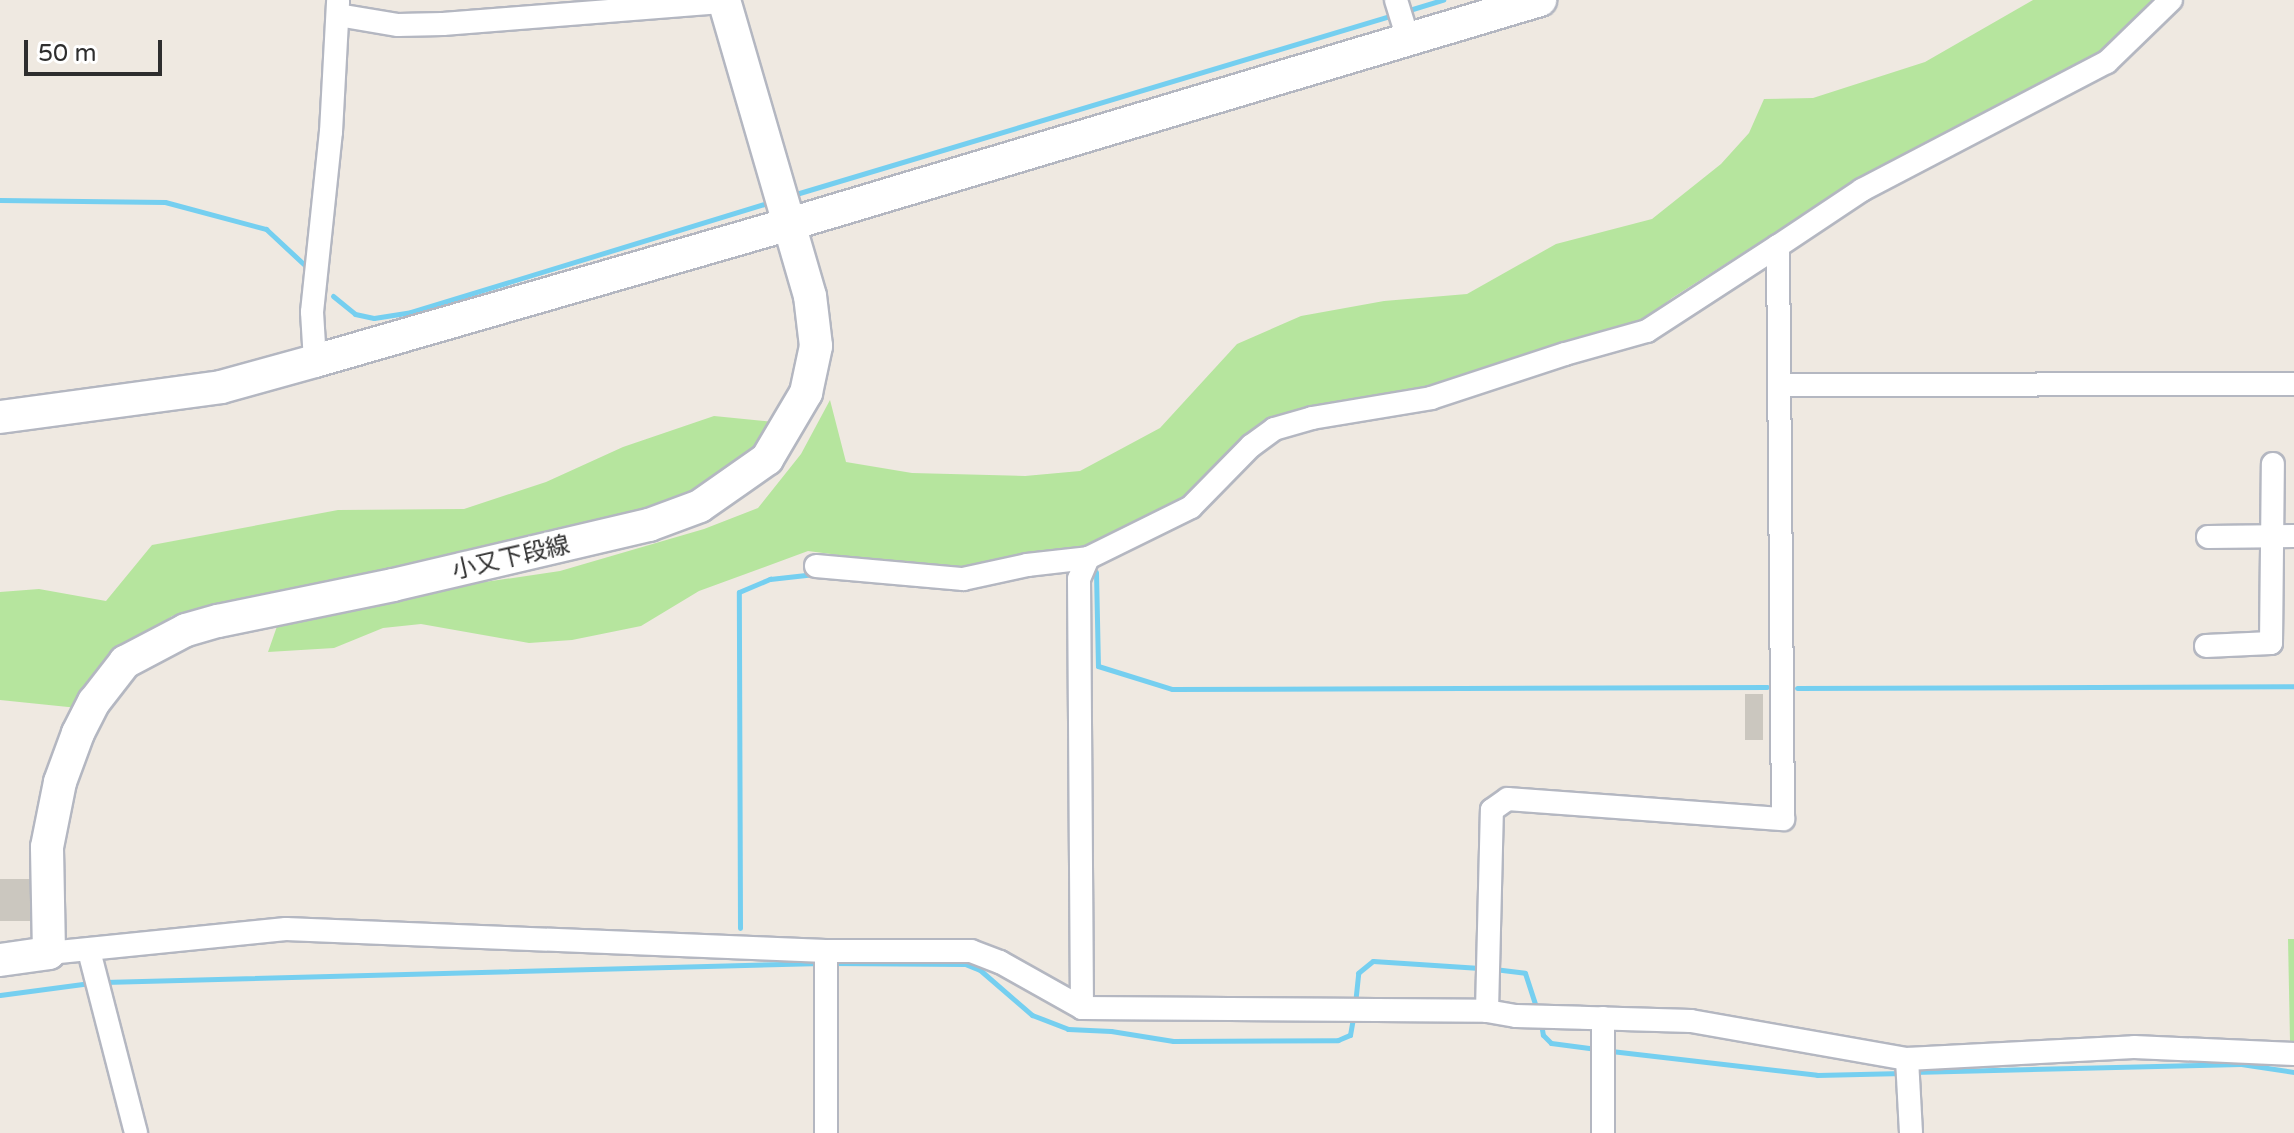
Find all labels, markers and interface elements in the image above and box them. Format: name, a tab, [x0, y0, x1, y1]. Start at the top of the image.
scale bar	[28, 24, 166, 74]
text: 50 m	[38, 39, 96, 68]
street label: 小又下段線	[449, 530, 573, 586]

